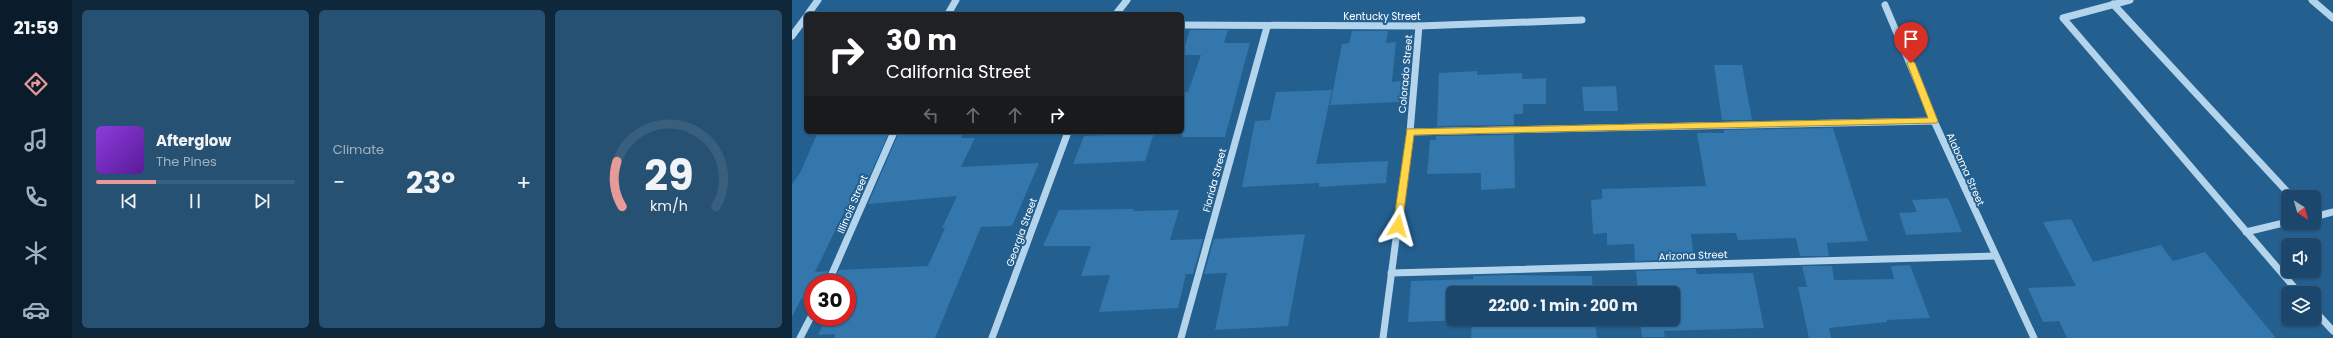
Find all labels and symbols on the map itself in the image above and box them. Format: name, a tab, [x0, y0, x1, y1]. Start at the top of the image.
street label: Kentucky Street	[1343, 9, 1421, 24]
pin	[1894, 22, 1928, 63]
street label: Colorado Street	[1395, 34, 1416, 114]
street label: Alabama Street	[1943, 130, 1989, 208]
street label: Florida Street	[1199, 146, 1230, 214]
street label: Illinois Street	[833, 172, 872, 236]
north arrow	[2281, 190, 2321, 230]
street label: Georgia Street	[1002, 195, 1041, 269]
position arrow	[1377, 205, 1419, 247]
street label: Arizona Street	[1658, 247, 1728, 264]
speed limit sign: 30	[804, 274, 856, 326]

